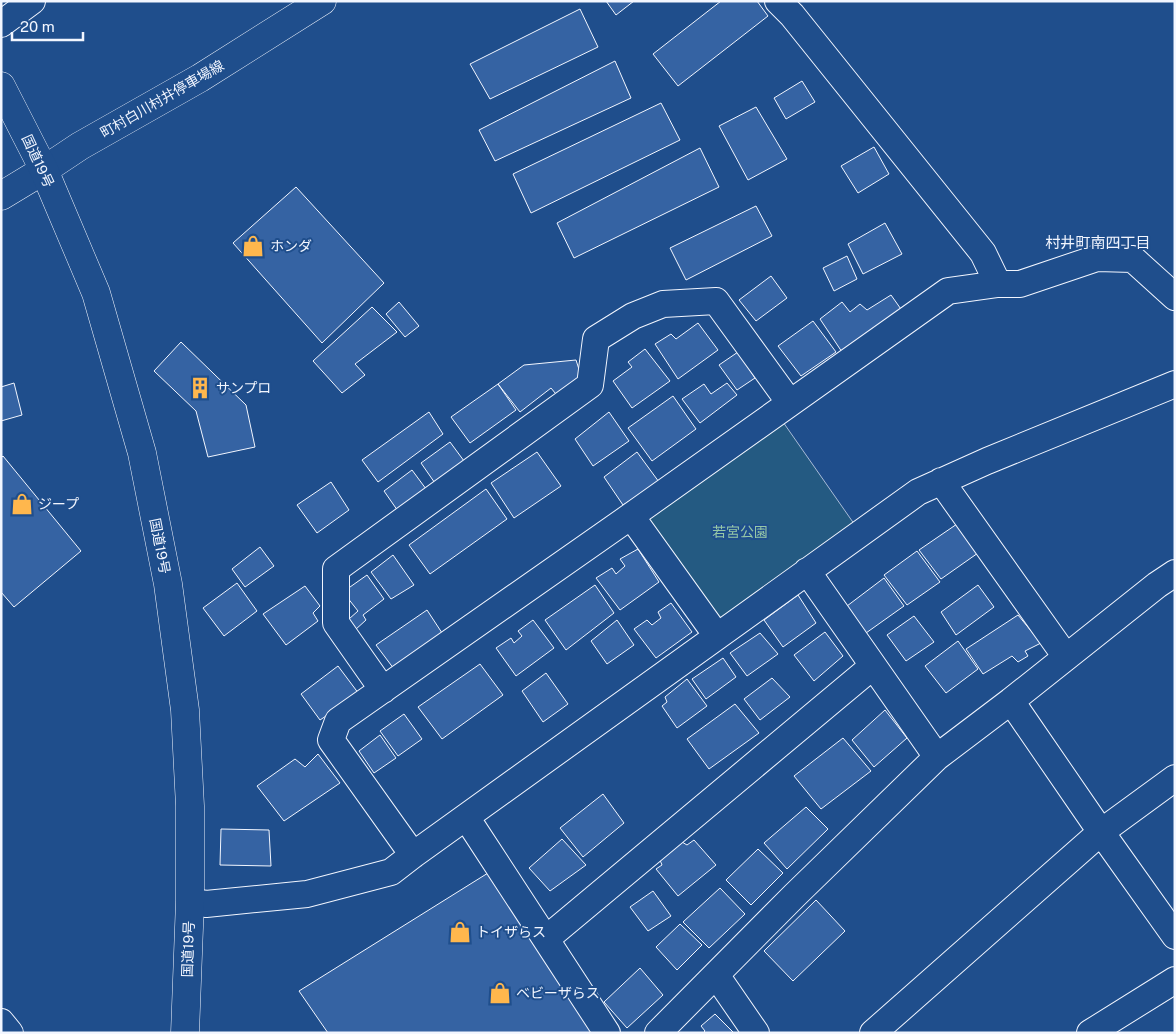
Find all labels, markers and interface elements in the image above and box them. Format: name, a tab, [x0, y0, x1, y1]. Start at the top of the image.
scale bar	[12, 10, 84, 42]
text: 20 m	[20, 18, 55, 35]
street label: 町村白川村井停車場線	[97, 57, 227, 141]
street label: 国道19号	[19, 132, 57, 190]
shop icon: ホンダ	[240, 233, 266, 259]
district label: 村井町南四丁目	[1045, 234, 1151, 251]
place label: ホンダ	[270, 238, 312, 254]
building icon: サンプロ	[187, 375, 213, 401]
place label: サンプロ	[216, 380, 272, 396]
shop icon: ジープ	[9, 491, 35, 517]
place label: ジープ	[38, 496, 79, 512]
street label: 国道19号	[147, 517, 173, 575]
park label: 若宮公園	[712, 524, 768, 540]
shop icon: トイザらス	[447, 919, 473, 945]
street label: 国道19号	[179, 921, 197, 977]
place label: トイザらス	[476, 924, 546, 940]
shop icon: ベビーザらス	[487, 980, 513, 1006]
place label: ベビーザらス	[516, 985, 600, 1001]

